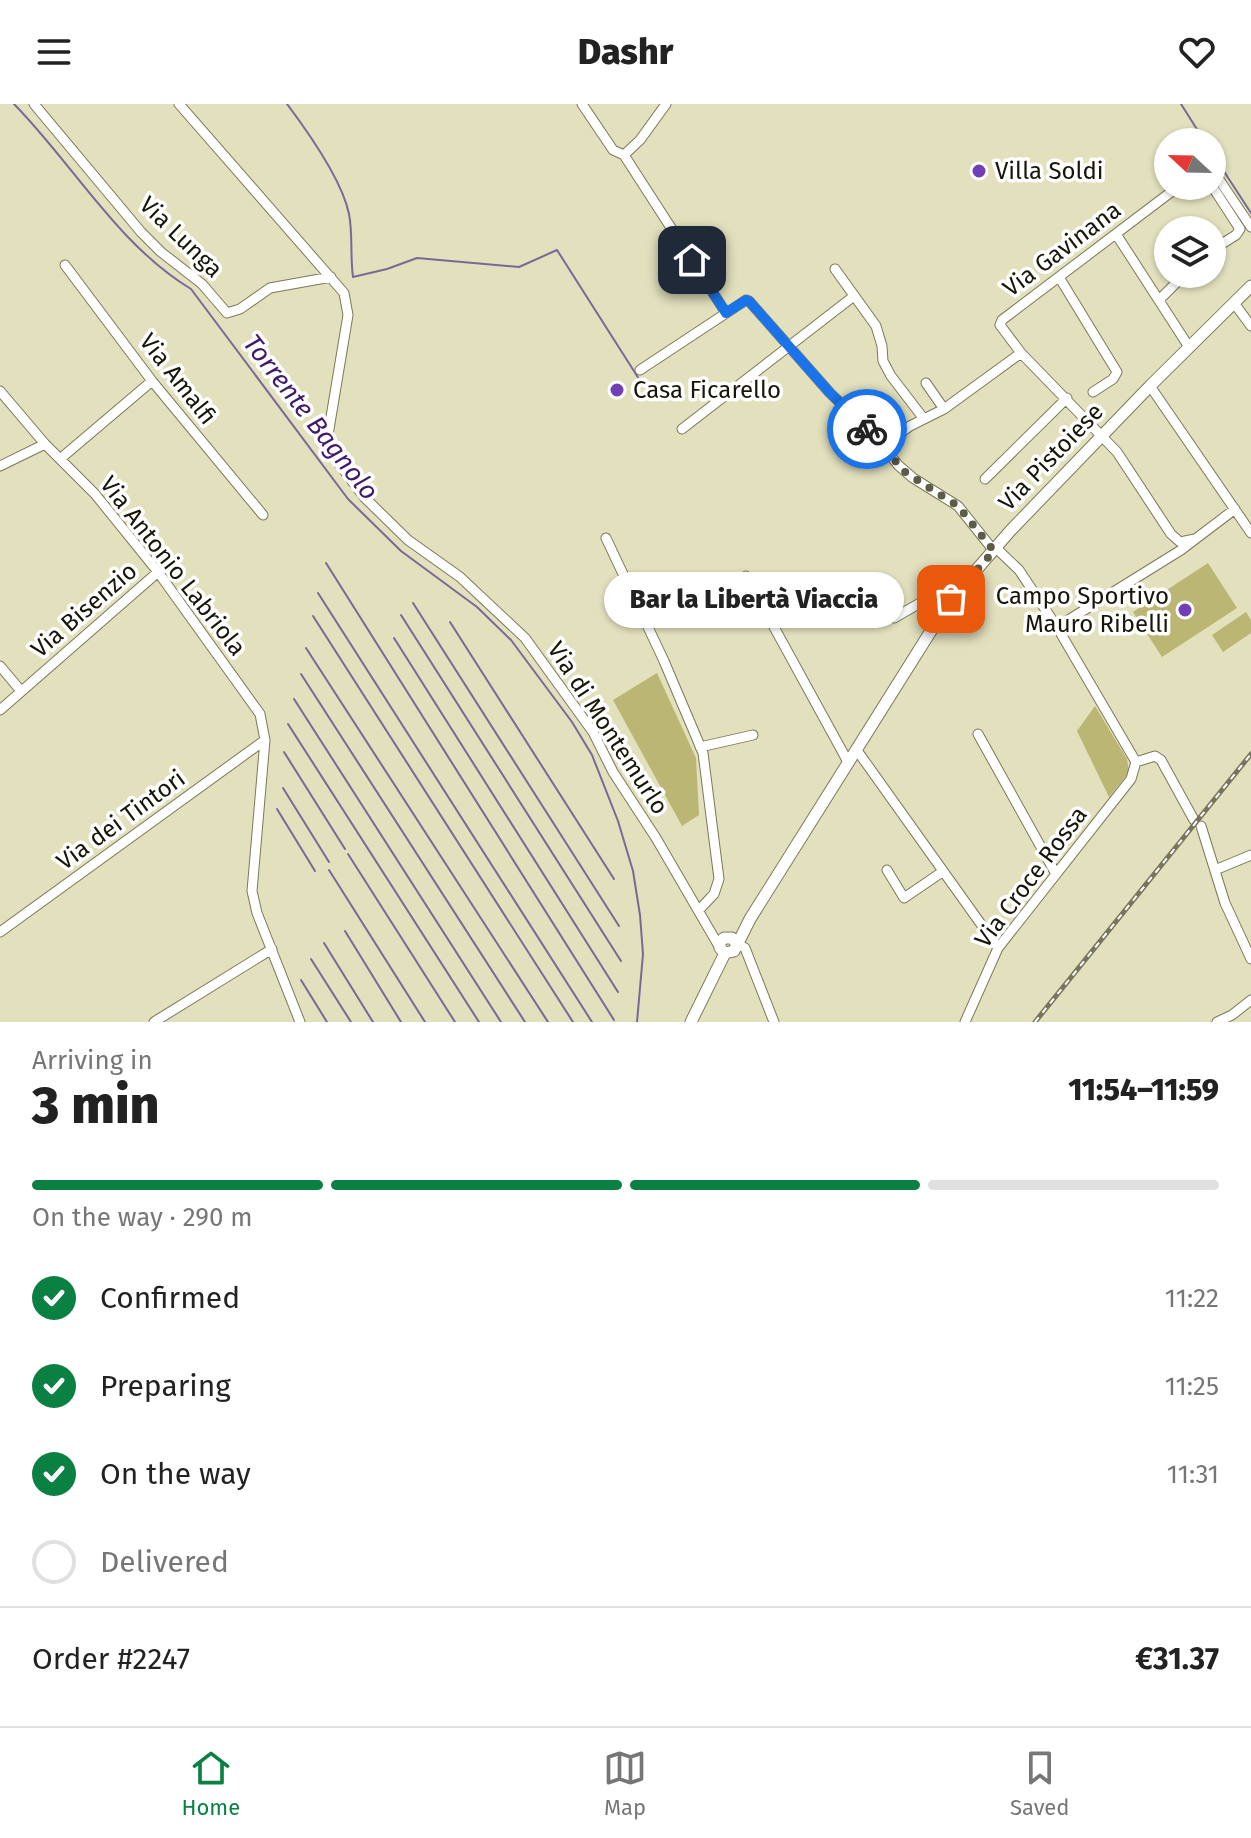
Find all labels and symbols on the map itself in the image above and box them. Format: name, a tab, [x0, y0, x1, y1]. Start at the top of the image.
north arrow	[1154, 128, 1226, 200]
place label: Villa Soldi	[995, 157, 1104, 185]
marker: Villa Soldi	[970, 162, 988, 180]
street label: Via Lunga	[134, 191, 228, 283]
street label: Via Gavinana	[998, 196, 1126, 302]
pin	[658, 226, 726, 294]
street label: Via Amalfi	[134, 328, 222, 430]
water label: Torrente Bagnolo	[236, 328, 385, 506]
place label: Casa Ficarello	[633, 376, 781, 404]
marker: Casa Ficarello	[608, 381, 626, 399]
courier	[827, 389, 907, 469]
street label: Via Pistoiese	[993, 398, 1109, 516]
street label: Via Antonio Labriola	[94, 471, 252, 661]
street label: Via Bisenzio	[26, 557, 142, 663]
pin	[917, 565, 985, 633]
callout: Bar la Libertà Viaccia	[603, 571, 903, 627]
place label: Campo Sportivo Mauro Ribelli	[996, 582, 1169, 638]
marker: Campo Sportivo Mauro Ribelli	[1176, 601, 1194, 619]
street label: Via di Montemurlo	[542, 637, 674, 819]
street label: Via dei Tintori	[51, 764, 191, 876]
street label: Via Croce Rossa	[969, 801, 1093, 953]

